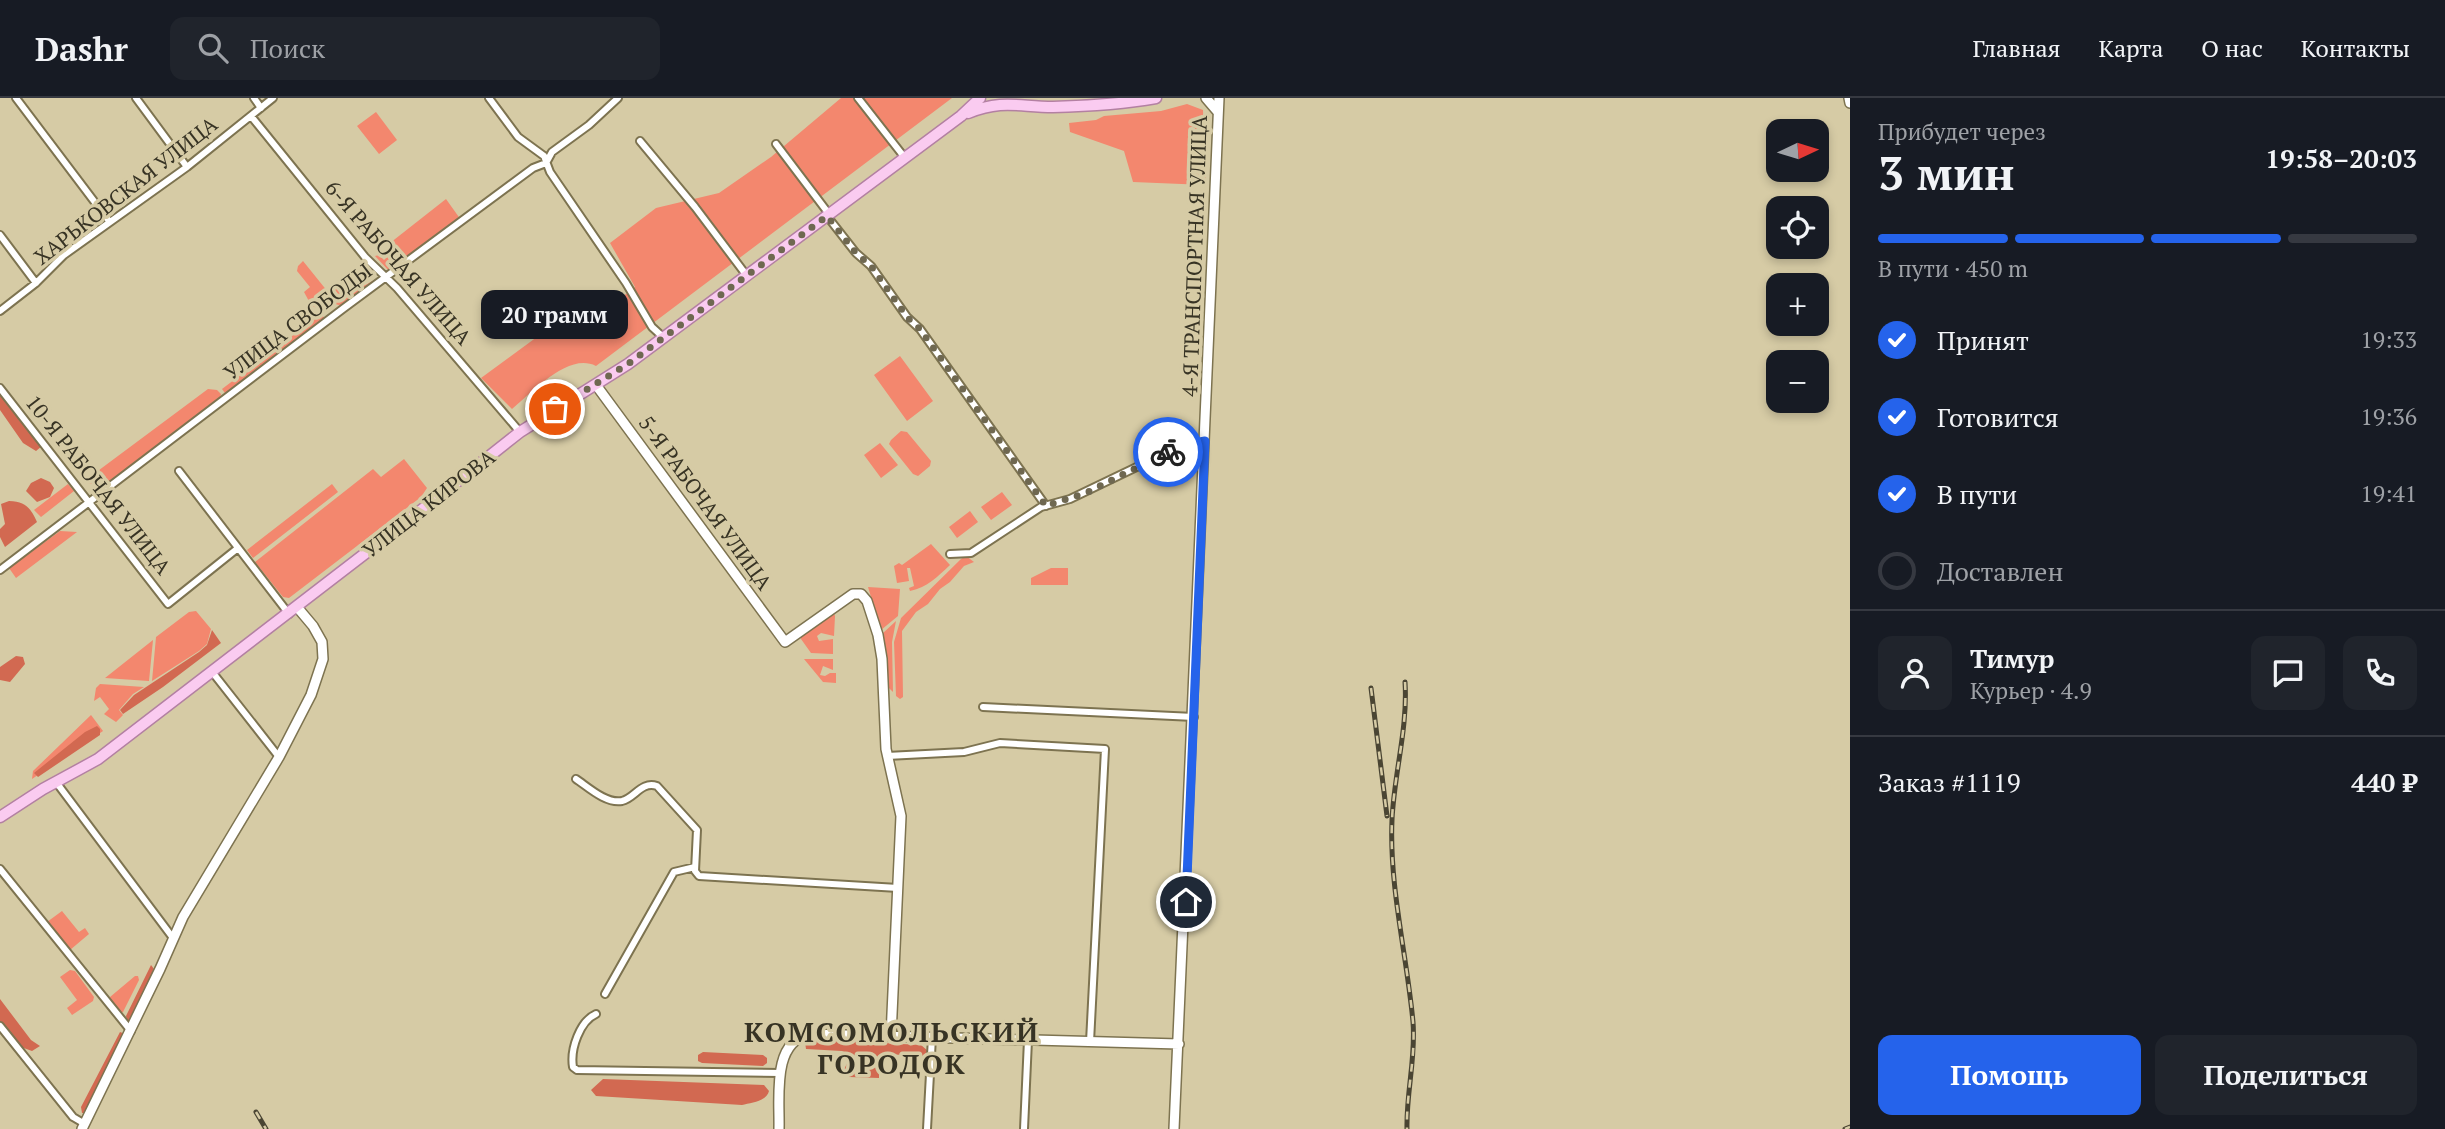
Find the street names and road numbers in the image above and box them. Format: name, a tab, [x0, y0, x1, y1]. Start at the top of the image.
street label: ХАРЬКОВСКАЯ УЛИЦА	[28, 109, 223, 271]
street label: 4-Я ТРАНСПОРТНАЯ УЛИЦА	[1175, 114, 1213, 397]
street label: 6-Я РАБОЧАЯ УЛИЦА	[319, 174, 478, 351]
street label: УЛИЦА СВОБОДЫ	[218, 256, 377, 386]
street label: 10-Я РАБОЧАЯ УЛИЦА	[20, 389, 178, 580]
street label: 5-Я РАБОЧАЯ УЛИЦА	[633, 409, 779, 596]
street label: УЛИЦА КИРОВА	[356, 442, 501, 564]

